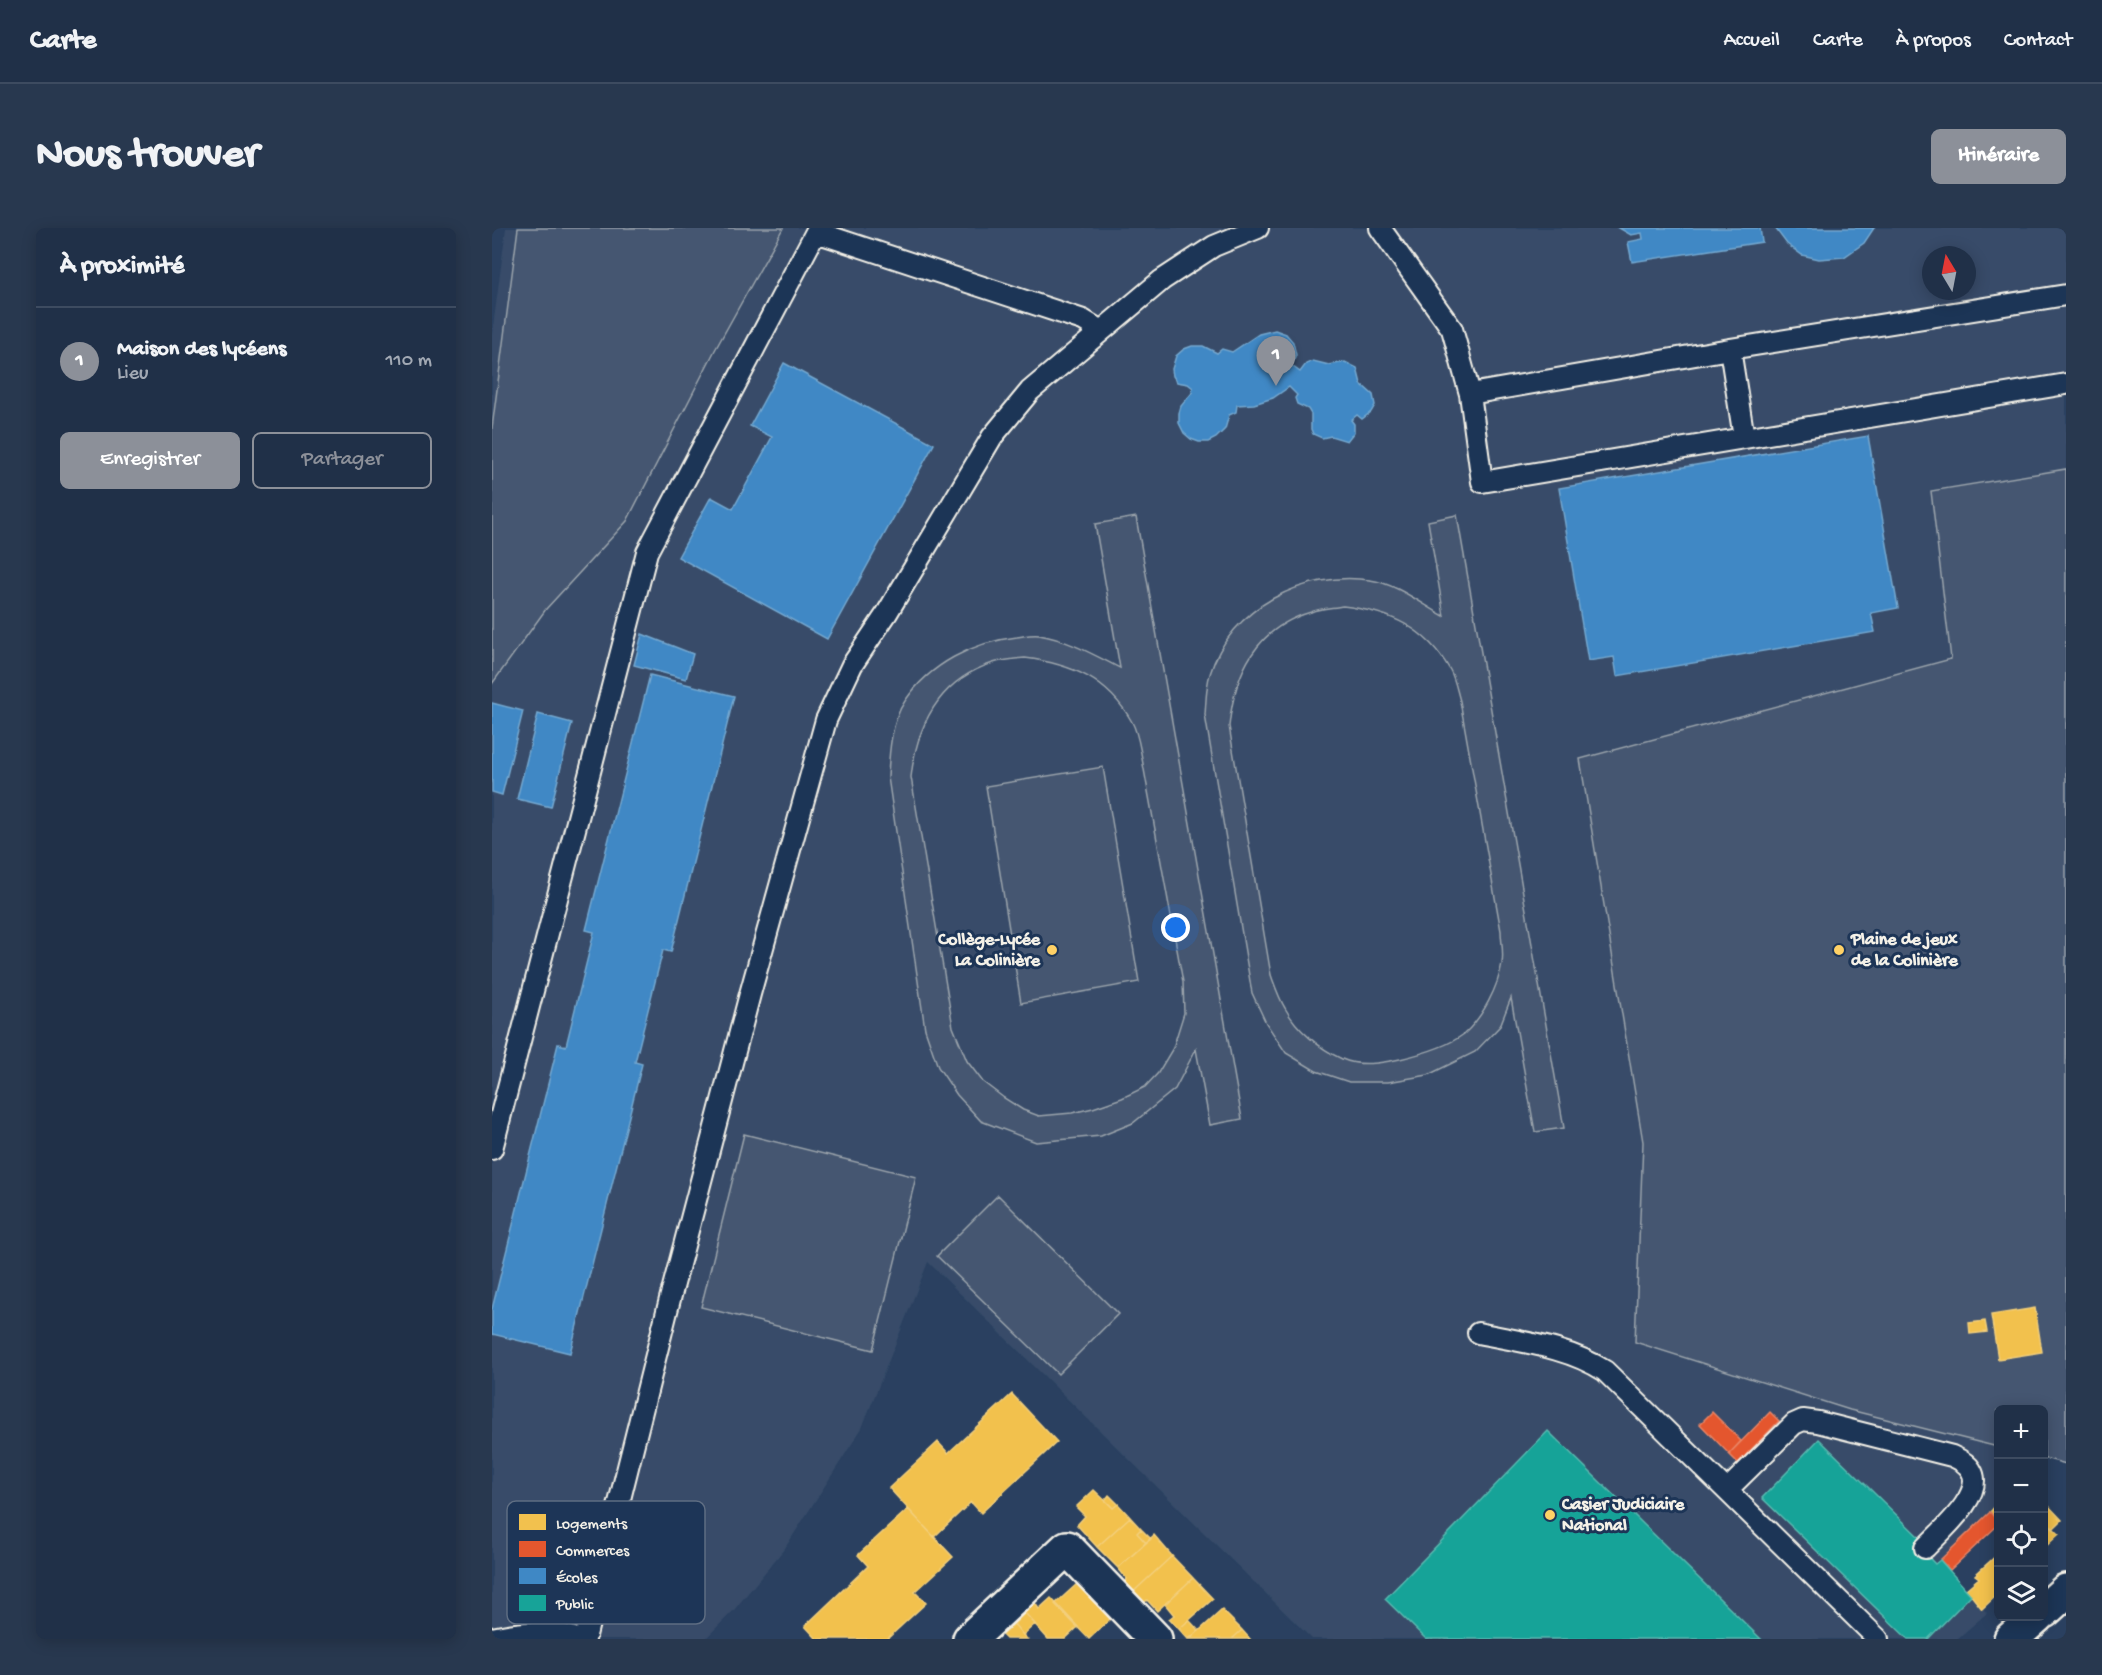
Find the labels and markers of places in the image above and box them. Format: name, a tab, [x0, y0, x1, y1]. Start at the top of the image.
pin: 1	[1256, 336, 1296, 386]
place label: Collège-Lycée La Colinière	[937, 930, 1041, 972]
place label: Plaine de jeux de la Colinière	[1850, 930, 1958, 972]
marker: Collège-Lycée La Colinière	[1045, 943, 1059, 957]
marker: Plaine de jeux de la Colinière	[1832, 943, 1846, 957]
place label: Casier Judiciaire National	[1561, 1495, 1685, 1537]
marker: Casier Judiciaire National	[1543, 1508, 1557, 1522]

